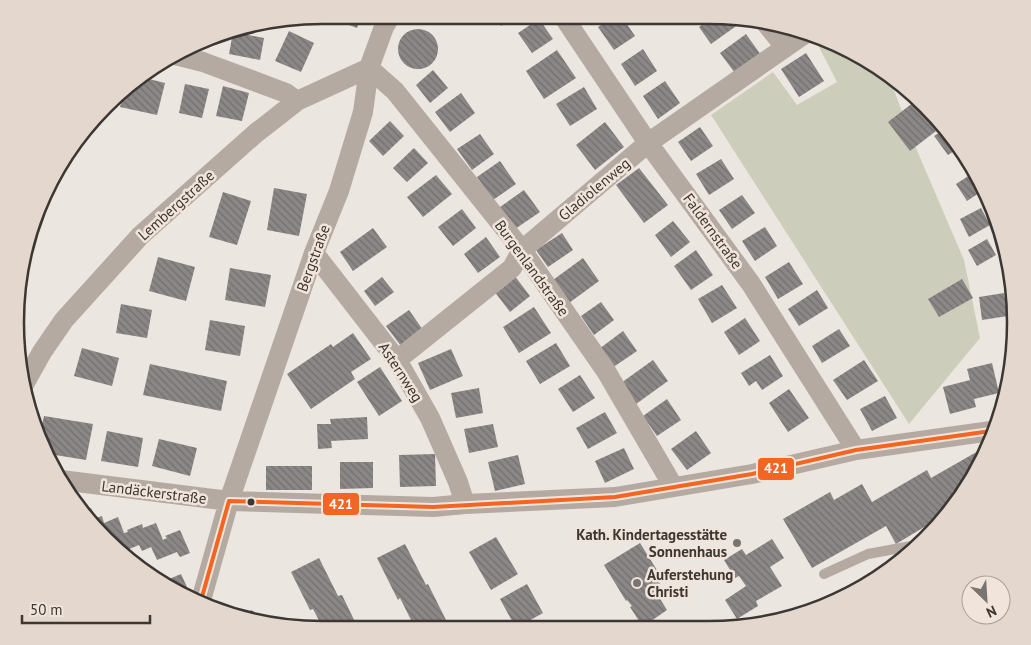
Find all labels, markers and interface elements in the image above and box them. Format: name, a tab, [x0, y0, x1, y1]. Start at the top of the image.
street label: Gladiolenweg	[554, 154, 634, 224]
street label: Lembergstraße	[134, 166, 218, 244]
street label: Faldernstraße	[679, 189, 747, 273]
street label: Burgenlandstraße	[491, 216, 573, 320]
street label: Bergstraße	[292, 222, 334, 294]
street label: Asternweg	[375, 339, 427, 405]
line badge: 421	[757, 457, 795, 481]
text: 421	[764, 459, 788, 477]
street label: Landäckerstraße	[100, 476, 208, 508]
line badge: 421	[322, 492, 360, 516]
text: 421	[329, 495, 353, 513]
unlabelled marker	[246, 497, 256, 507]
place label: Kath. Kindertagesstätte Sonnenhaus	[576, 525, 727, 561]
marker: Kath. Kindertagesstätte Sonnenhaus	[731, 537, 743, 549]
place label: Auferstehung Christi	[647, 565, 733, 601]
north arrow	[961, 575, 1011, 625]
marker: Auferstehung Christi	[631, 577, 643, 589]
scale bar	[22, 592, 150, 624]
text: 50 m	[30, 600, 63, 619]
text: N	[984, 602, 999, 622]

